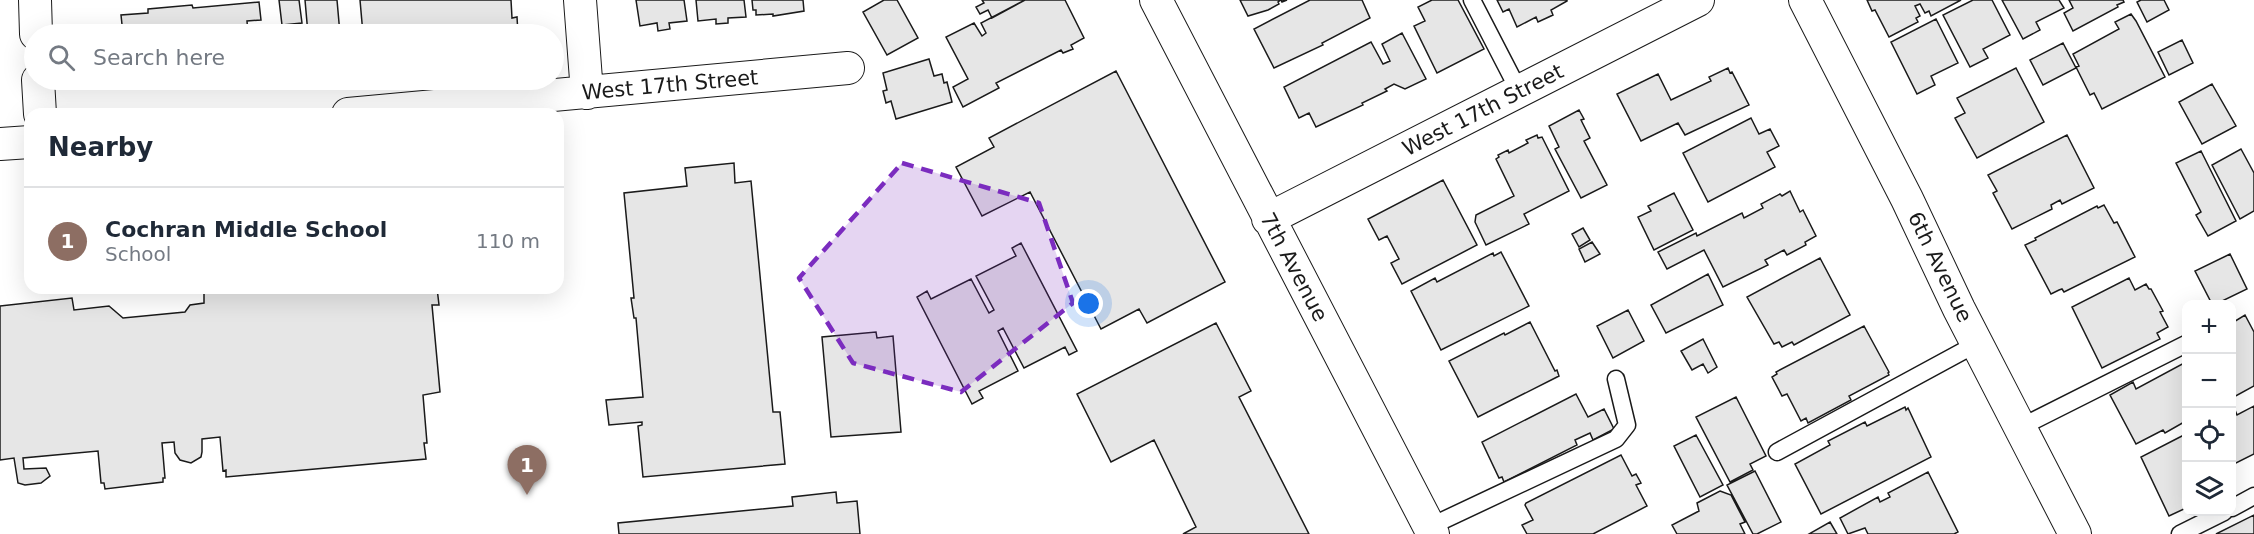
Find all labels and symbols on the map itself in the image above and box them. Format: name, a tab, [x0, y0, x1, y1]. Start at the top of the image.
street label: West 17th Street	[1399, 59, 1567, 161]
street label: West 17th Street	[581, 65, 759, 105]
street label: 6th Avenue	[1903, 208, 1977, 326]
street label: 7th Avenue	[1255, 209, 1333, 325]
your location	[1074, 289, 1103, 318]
pin: 1	[508, 446, 546, 495]

